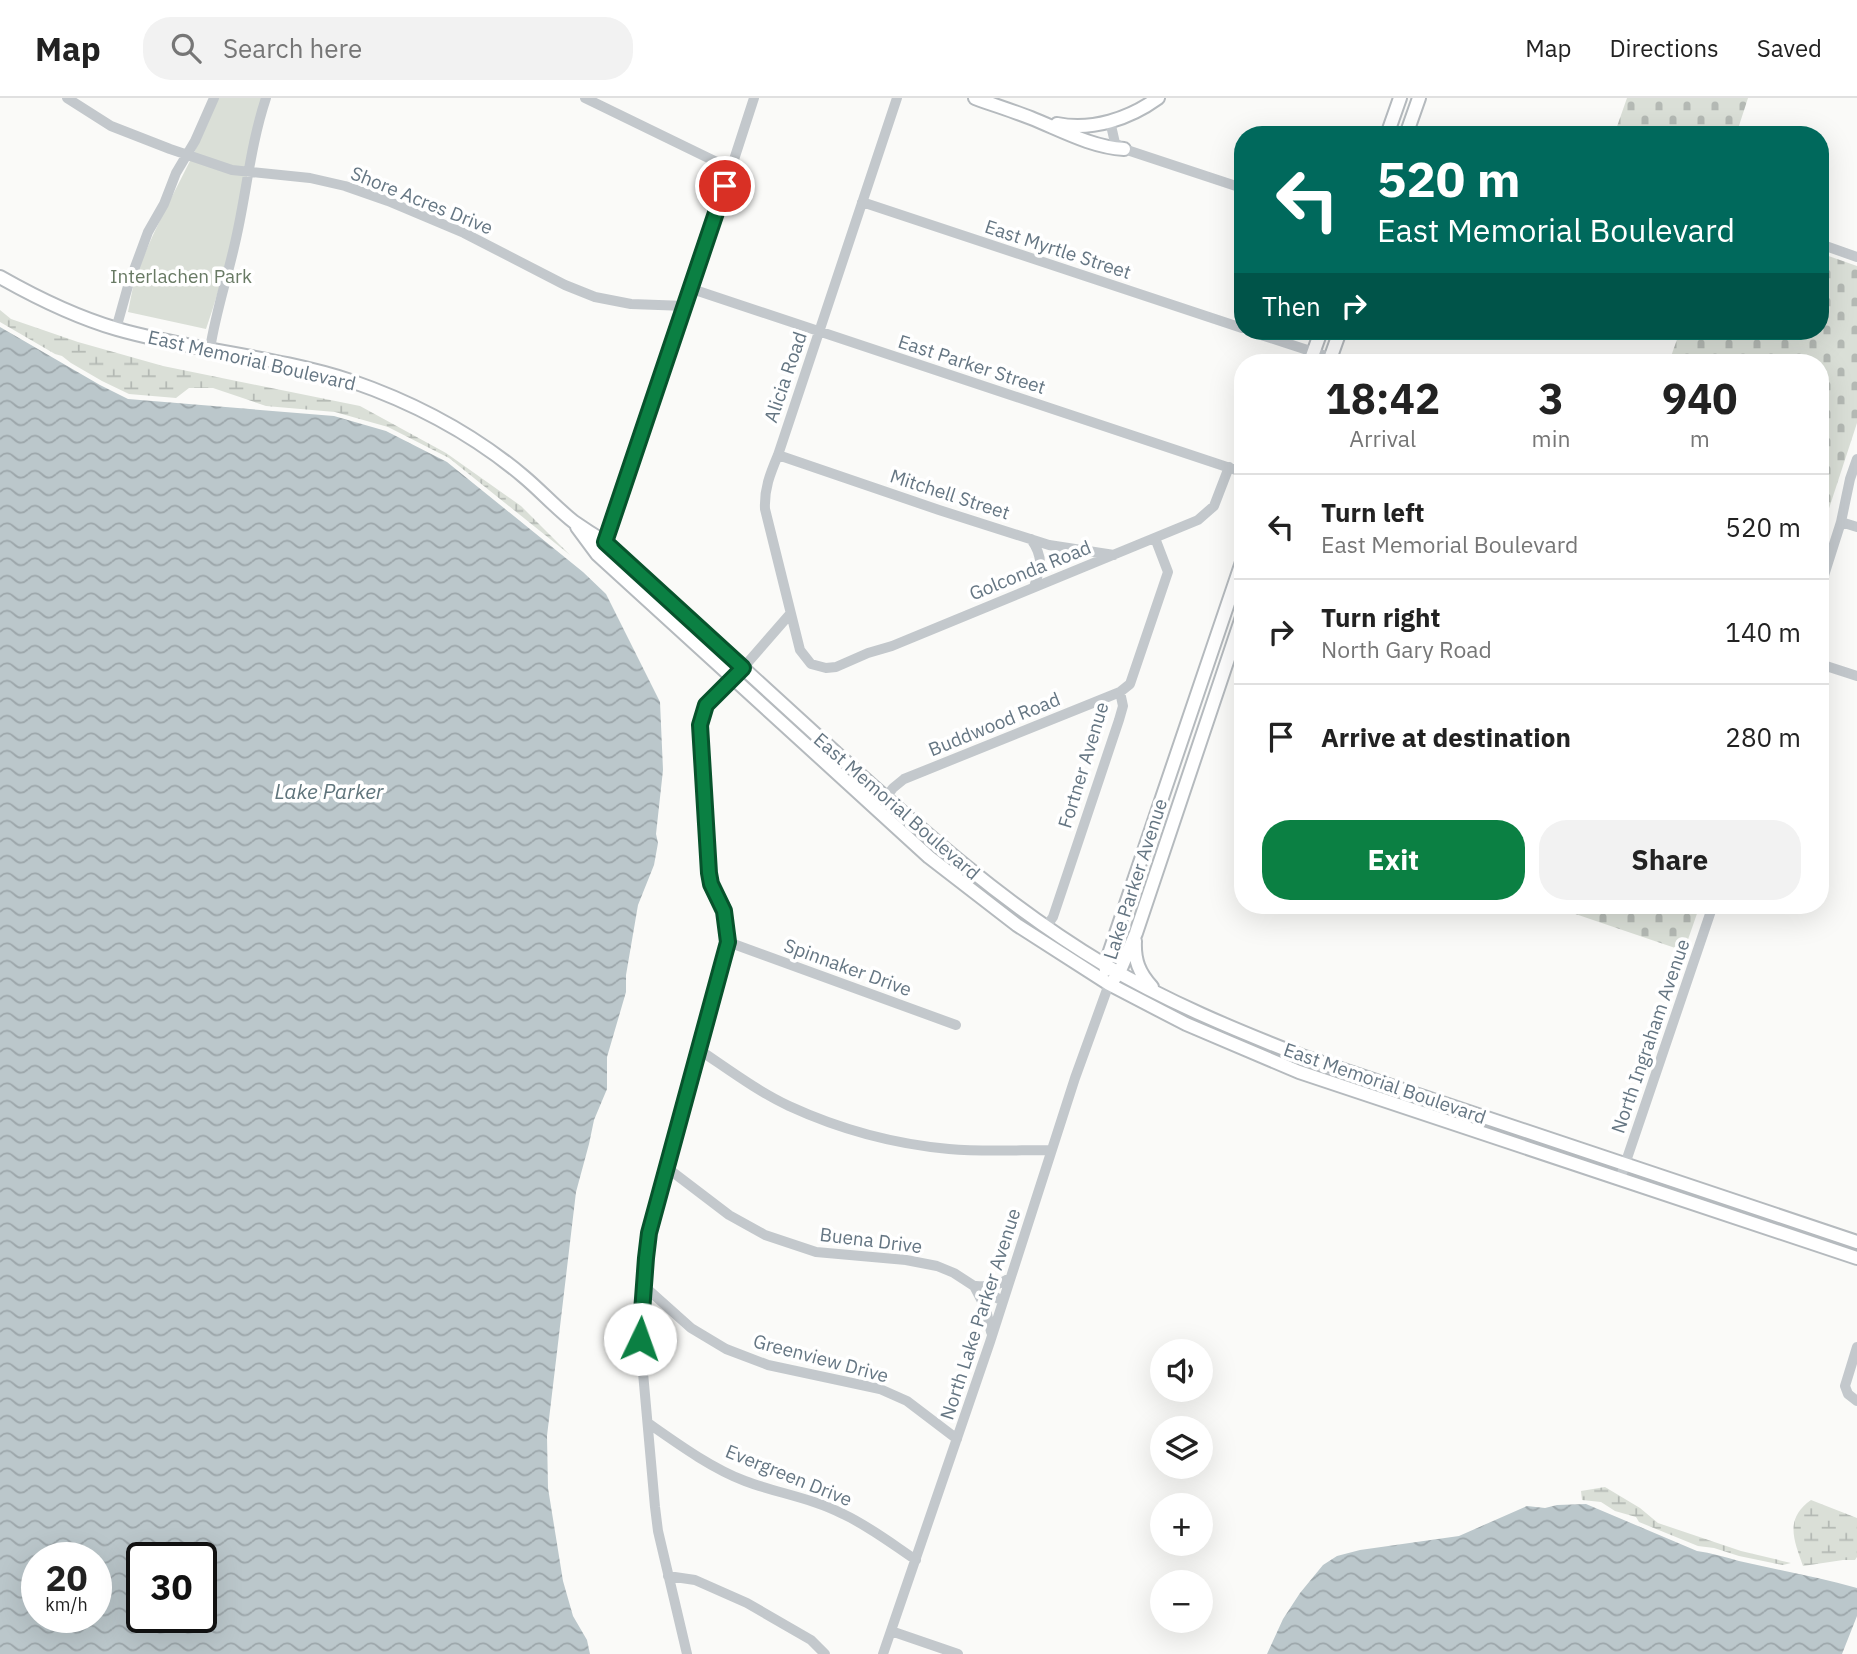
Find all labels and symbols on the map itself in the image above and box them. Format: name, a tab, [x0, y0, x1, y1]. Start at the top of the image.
pin	[695, 156, 755, 216]
street label: Shore Acres Drive	[347, 161, 497, 239]
street label: East Myrtle Street	[982, 214, 1134, 284]
park label: Interlachen Park	[110, 264, 252, 288]
street label: East Memorial Boulevard	[146, 324, 358, 396]
street label: Alicia Road	[758, 328, 812, 426]
street label: East Parker Street	[895, 329, 1049, 399]
street label: Mitchell Street	[887, 463, 1013, 525]
street label: Golconda Road	[966, 535, 1094, 605]
street label: Buddwood Road	[925, 687, 1063, 761]
street label: Fortner Avenue	[1052, 699, 1114, 831]
street label: East Memorial Boulevard	[809, 727, 985, 885]
water label: Lake Parker	[274, 777, 385, 805]
street label: Lake Parker Avenue	[1098, 796, 1172, 962]
street label: Spinnaker Drive	[781, 933, 915, 1001]
street label: North Ingraham Avenue	[1605, 936, 1695, 1136]
street label: East Memorial Boulevard	[1281, 1037, 1489, 1129]
street label: North Lake Parker Avenue	[934, 1205, 1026, 1423]
street label: Buena Drive	[818, 1222, 924, 1258]
position arrow	[603, 1302, 677, 1376]
street label: Greenview Drive	[751, 1328, 891, 1388]
street label: Evergreen Drive	[722, 1439, 856, 1511]
speed limit sign: 30	[126, 1542, 217, 1633]

